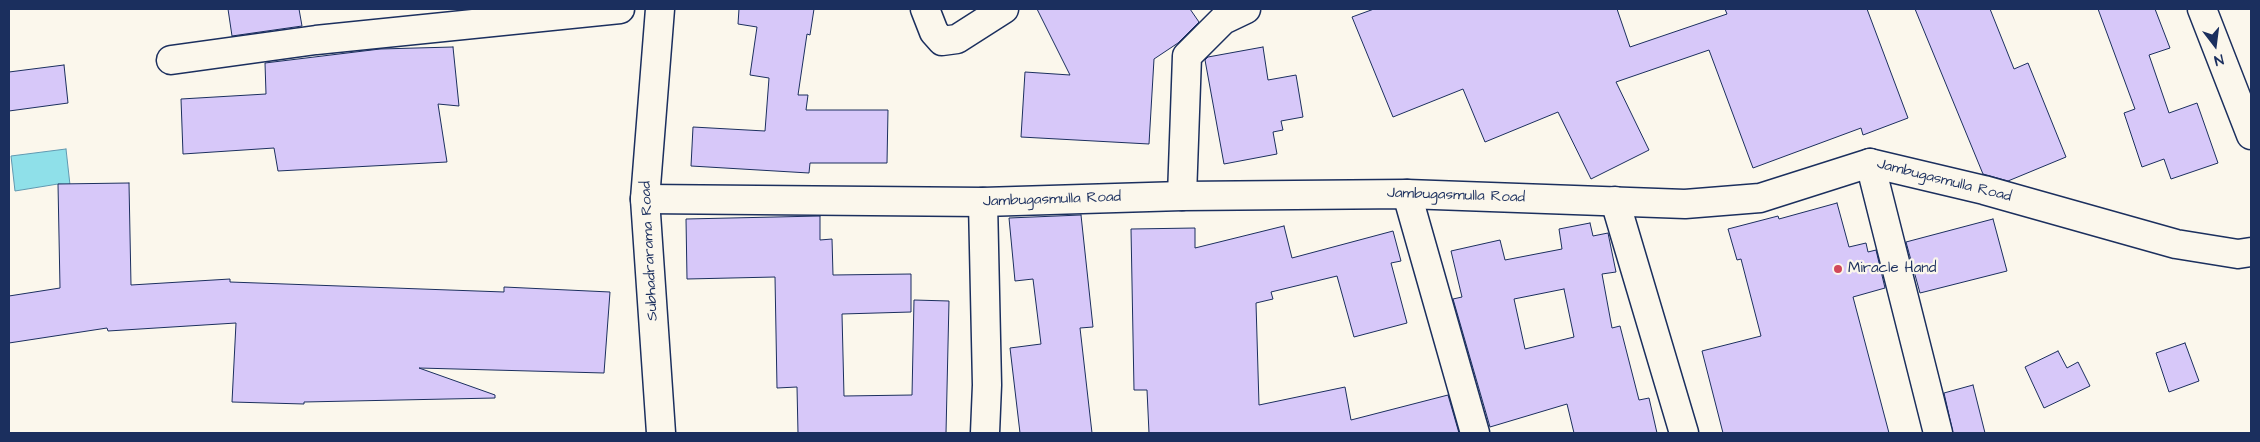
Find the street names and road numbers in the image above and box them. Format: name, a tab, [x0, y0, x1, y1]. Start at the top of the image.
street label: Jambugasmulla Road	[1875, 156, 2013, 206]
street label: Subhadrarama Road	[637, 181, 663, 321]
street label: Jambugasmulla Road	[1387, 185, 1525, 207]
street label: Jambugasmulla Road	[983, 189, 1121, 211]

